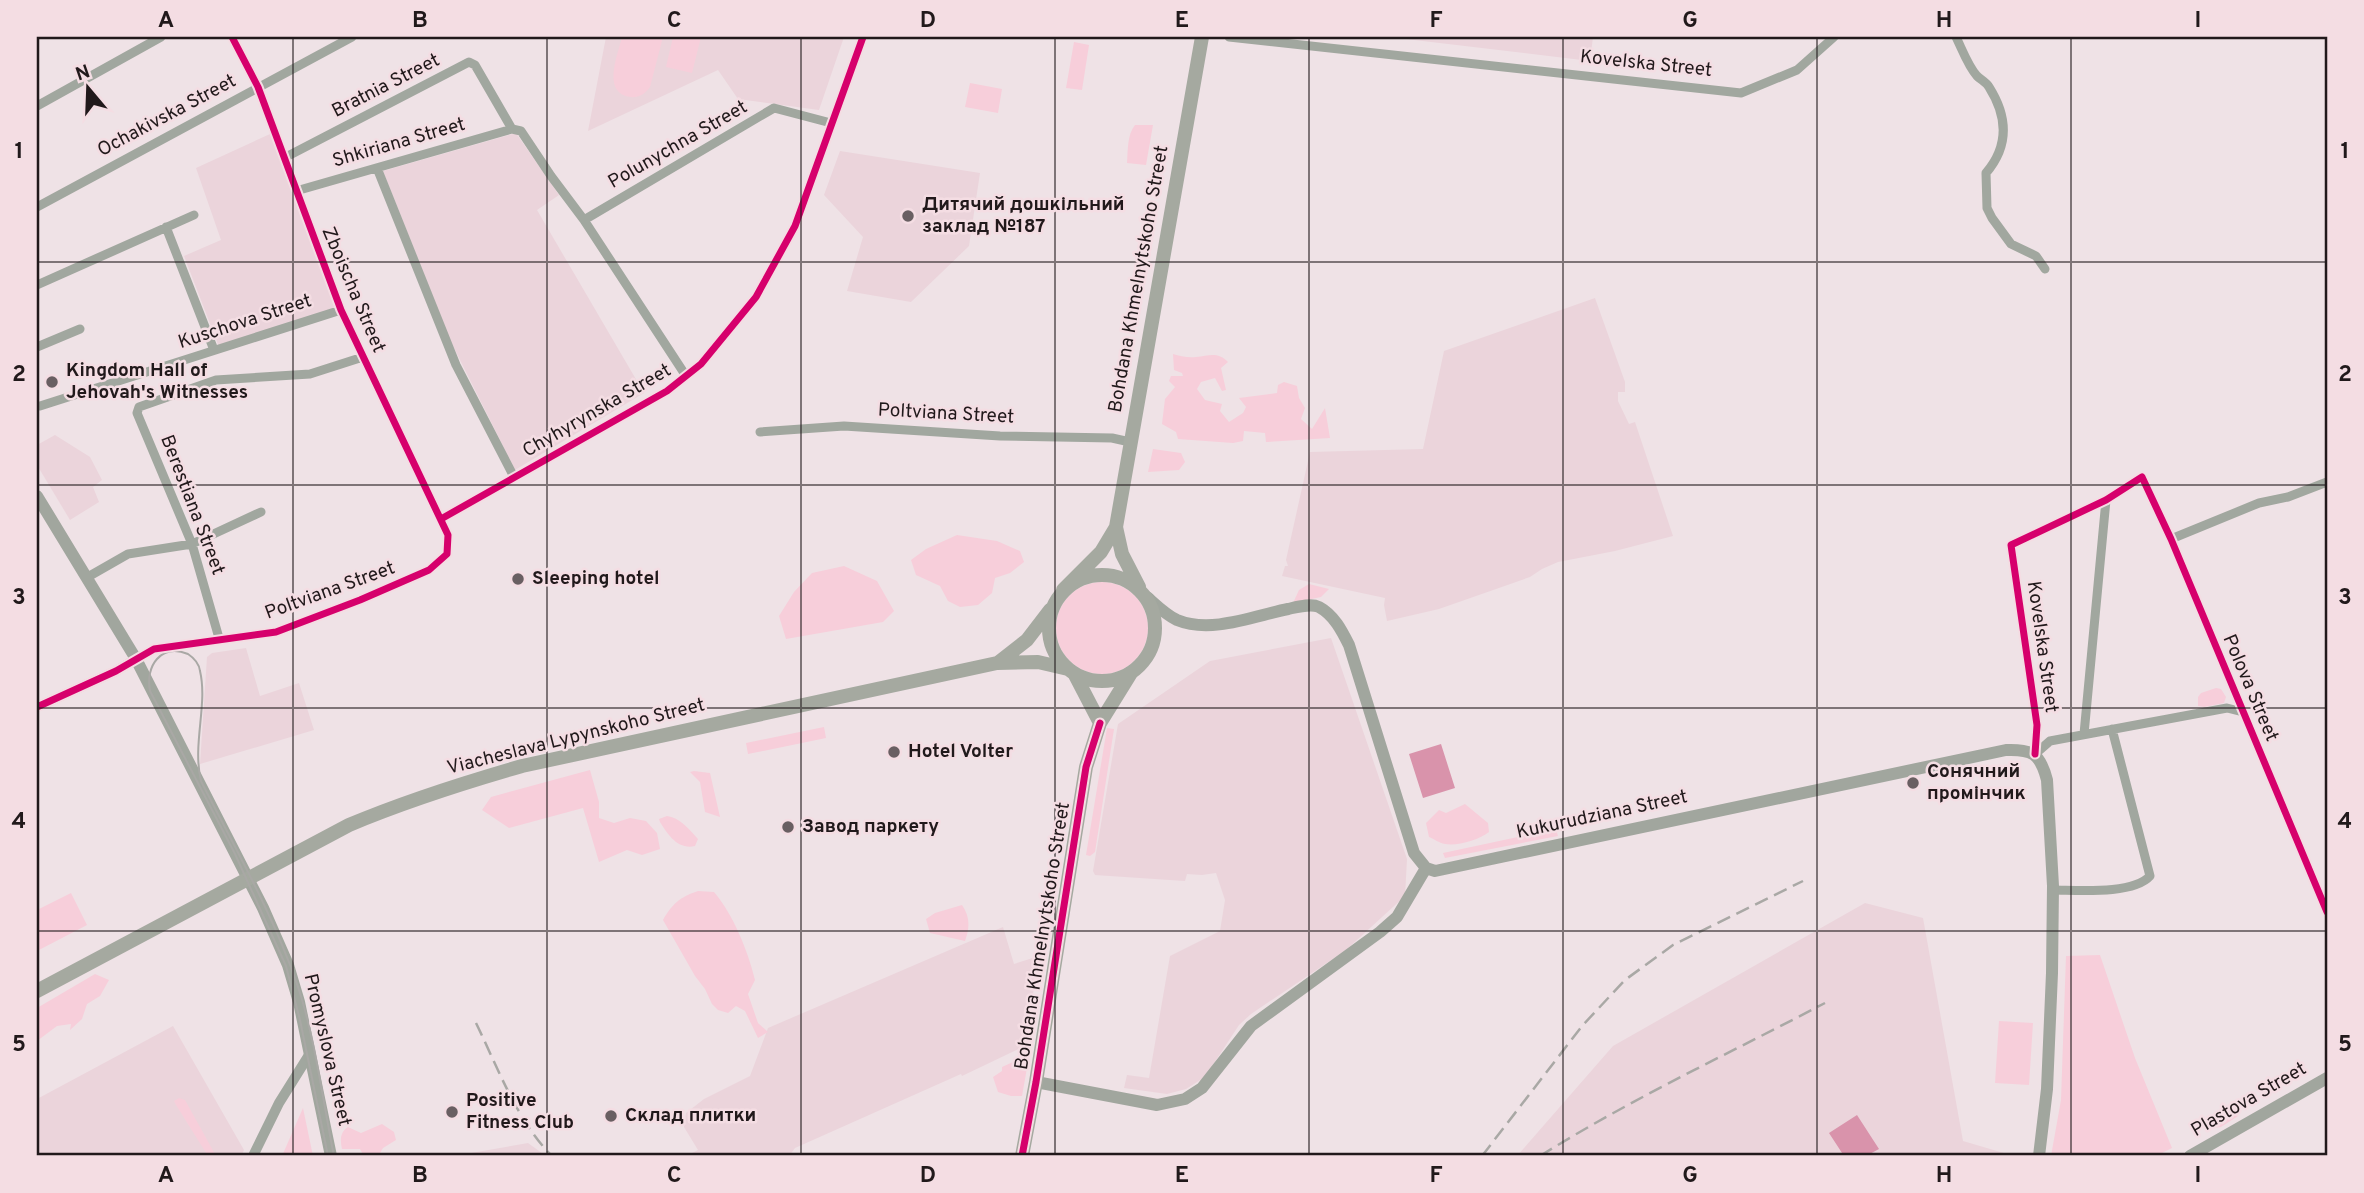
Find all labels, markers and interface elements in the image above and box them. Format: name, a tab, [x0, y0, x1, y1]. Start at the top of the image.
text: A	[158, 7, 174, 36]
text: B	[412, 7, 428, 36]
text: C	[667, 7, 681, 36]
text: D	[920, 7, 936, 36]
text: E	[1175, 7, 1189, 36]
text: F	[1429, 7, 1443, 36]
text: G	[1682, 7, 1698, 36]
text: H	[1936, 7, 1952, 36]
text: I	[2195, 7, 2201, 36]
street label: Kovelska Street	[1579, 45, 1713, 83]
street label: Bratnia Street	[328, 49, 444, 123]
north arrow	[52, 52, 122, 122]
text: N	[73, 60, 93, 87]
street label: Ochakivska Street	[94, 69, 240, 163]
street label: Polunychna Street	[604, 95, 752, 195]
street label: Shkiriana Street	[330, 113, 468, 173]
text: 1	[14, 138, 24, 167]
text: 1	[2340, 138, 2350, 167]
street label: Bohdana Khmelnytskoho Street	[1104, 144, 1174, 414]
place label: Дитячий дошкільний заклад №187	[922, 193, 1125, 239]
marker: Дитячий дошкільний заклад №187	[900, 208, 916, 224]
street label: Zboischa Street	[316, 223, 390, 357]
street label: Kuschova Street	[175, 289, 315, 355]
place label: Kingdom Hall of Jehovah's Witnesses	[66, 359, 248, 405]
street label: Chyhyrynska Street	[518, 359, 676, 463]
text: 2	[12, 361, 26, 390]
text: 2	[2338, 361, 2352, 390]
marker: Kingdom Hall of Jehovah's Witnesses	[44, 374, 60, 390]
street label: Poltviana Street	[877, 398, 1015, 430]
street label: Berestiana Street	[154, 432, 230, 578]
street label: Poltviana Street	[262, 556, 398, 626]
place label: Sleeping hotel	[532, 567, 660, 591]
marker: Sleeping hotel	[510, 571, 526, 587]
street label: Kovelska Street	[2021, 580, 2063, 714]
text: 3	[12, 584, 26, 613]
text: 3	[2338, 584, 2352, 613]
street label: Polova Street	[2217, 631, 2283, 745]
street label: Viacheslava Lypynskoho Street	[445, 693, 707, 781]
place label: Hotel Volter	[908, 740, 1013, 764]
marker: Hotel Volter	[886, 744, 902, 760]
place label: Сонячний промінчик	[1927, 760, 2026, 806]
marker: Сонячний промінчик	[1905, 775, 1921, 791]
street label: Kukurudziana Street	[1514, 785, 1690, 845]
street label: Bohdana Khmelnytskoho Street	[1010, 800, 1076, 1072]
text: 4	[12, 808, 26, 837]
text: 4	[2338, 808, 2352, 837]
place label: Завод паркету	[802, 815, 939, 839]
marker: Завод паркету	[780, 819, 796, 835]
street label: Promyslova Street	[298, 971, 356, 1129]
text: 5	[12, 1031, 26, 1060]
text: 5	[2338, 1031, 2352, 1060]
street label: Plastova Street	[2187, 1057, 2311, 1143]
place label: Positive Fitness Club	[466, 1089, 574, 1135]
marker: Positive Fitness Club	[444, 1104, 460, 1120]
place label: Склад плитки	[625, 1104, 756, 1128]
marker: Склад плитки	[603, 1108, 619, 1124]
text: A	[158, 1162, 174, 1191]
text: B	[412, 1162, 428, 1191]
text: C	[667, 1162, 681, 1191]
text: D	[920, 1162, 936, 1191]
text: E	[1175, 1162, 1189, 1191]
text: F	[1429, 1162, 1443, 1191]
text: G	[1682, 1162, 1698, 1191]
text: H	[1936, 1162, 1952, 1191]
text: I	[2195, 1162, 2201, 1191]

